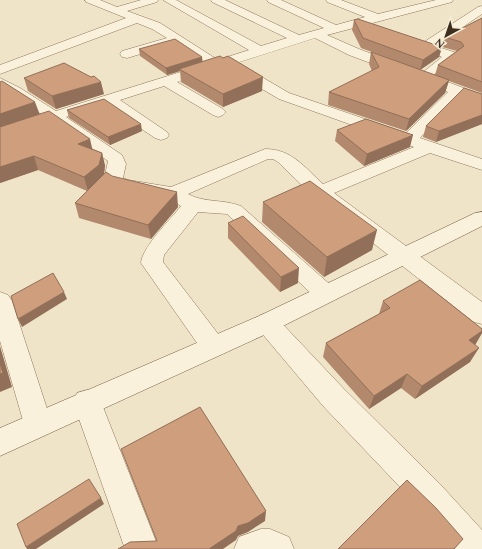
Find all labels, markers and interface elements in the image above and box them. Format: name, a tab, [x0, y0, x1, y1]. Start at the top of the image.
north arrow	[426, 16, 466, 56]
text: N	[431, 34, 449, 53]

